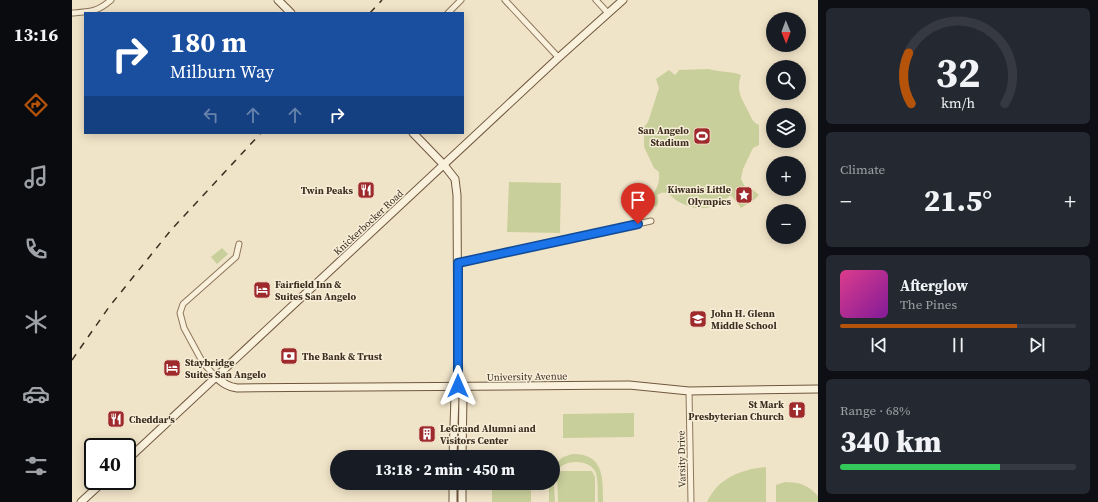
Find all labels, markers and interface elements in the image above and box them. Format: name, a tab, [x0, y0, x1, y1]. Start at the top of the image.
north arrow	[766, 12, 806, 52]
map controls	[766, 12, 806, 244]
text: 13:16	[14, 22, 58, 47]
text: 180 m	[170, 23, 247, 61]
icon: right	[104, 28, 156, 80]
text: 32	[935, 44, 981, 101]
text: Milburn Way	[170, 59, 274, 84]
button: search	[766, 60, 806, 100]
icon: directions	[22, 91, 50, 119]
text: km/h	[941, 92, 975, 112]
icon: left	[200, 104, 222, 126]
icon: ahead	[242, 104, 264, 126]
icon: ahead	[284, 104, 306, 126]
icon: right	[326, 104, 348, 126]
button: layers	[766, 108, 806, 148]
place label: San Angelo Stadium	[638, 124, 689, 149]
sports icon: San Angelo Stadium	[692, 126, 712, 146]
button: +	[766, 156, 806, 196]
text: Climate	[840, 161, 885, 178]
icon: music	[22, 163, 50, 191]
restaurant icon: Twin Peaks	[356, 180, 376, 200]
text: 21.5°	[924, 180, 992, 221]
pin	[621, 183, 655, 224]
place label: Kiwanis Little Olympics	[668, 183, 731, 208]
place label: Twin Peaks	[301, 184, 353, 197]
place icon: Kiwanis Little Olympics	[734, 185, 754, 205]
street label: Knickerbocker Road	[331, 186, 406, 258]
text: −	[840, 186, 852, 216]
text: +	[1064, 186, 1076, 216]
icon: arrive	[627, 189, 649, 211]
button: −	[766, 204, 806, 244]
icon: phone	[22, 235, 50, 263]
text: Afterglow	[900, 275, 968, 296]
place label: Fairfield Inn & Suites San Angelo	[275, 278, 356, 303]
hotel icon: Fairfield Inn & Suites San Angelo	[252, 280, 272, 300]
text: The Pines	[900, 296, 957, 313]
place label: John H. Glenn Middle School	[710, 307, 777, 332]
icon: climate	[22, 308, 50, 336]
school or university icon: John H. Glenn Middle School	[688, 309, 708, 329]
icon: previous	[868, 334, 890, 356]
icon: pause	[947, 334, 969, 356]
icon: next	[1026, 334, 1048, 356]
bank icon: The Bank & Trust	[279, 346, 299, 366]
place label: The Bank & Trust	[302, 350, 383, 363]
place label: Staybridge Suites San Angelo	[185, 356, 266, 381]
hotel icon: Staybridge Suites San Angelo	[162, 358, 182, 378]
position arrow	[437, 365, 479, 407]
street label: University Avenue	[487, 369, 568, 384]
icon: car	[22, 380, 50, 408]
place label: St Mark Presbyterian Church	[688, 398, 784, 423]
church icon: St Mark Presbyterian Church	[787, 400, 807, 420]
text: Range · 68%	[840, 402, 911, 419]
restaurant icon: Cheddar's	[106, 409, 126, 429]
place label: Cheddar's	[129, 413, 175, 426]
text: 340 km	[840, 421, 941, 462]
place label: LeGrand Alumni and Visitors Center	[440, 422, 536, 447]
building icon: LeGrand Alumni and Visitors Center	[417, 424, 437, 444]
street label: Varsity Drive	[675, 430, 688, 488]
speed limit sign: 40	[84, 438, 136, 490]
icon: filters	[22, 452, 50, 480]
text: 13:18 · 2 min · 450 m	[375, 459, 515, 480]

